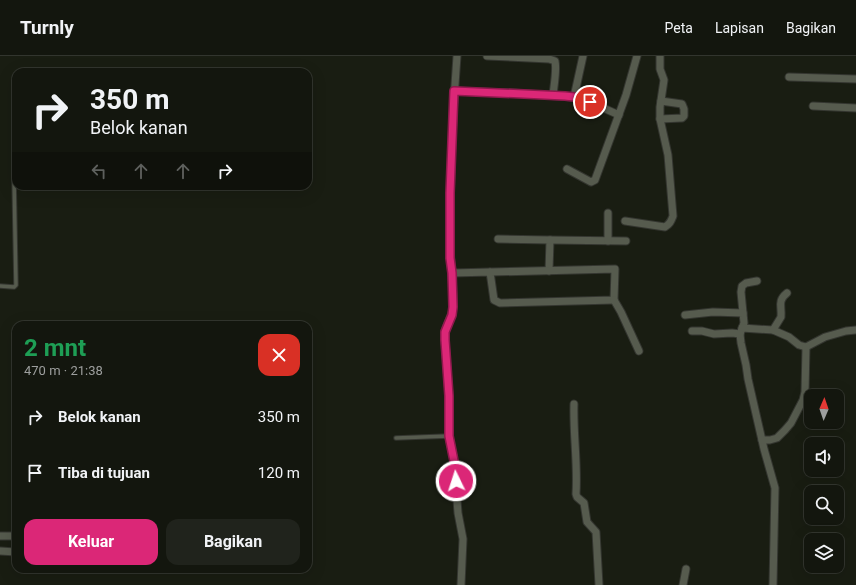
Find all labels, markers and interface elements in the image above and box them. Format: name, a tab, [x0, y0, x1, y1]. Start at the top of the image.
text: Turnly	[20, 16, 74, 39]
text: Peta	[665, 20, 693, 36]
text: Lapisan	[715, 20, 764, 36]
text: Bagikan	[786, 20, 836, 36]
text: 350 m	[90, 83, 169, 116]
icon: right	[24, 84, 76, 136]
pin	[573, 85, 607, 119]
icon: arrive	[579, 91, 601, 113]
text: Belok kanan	[90, 117, 188, 138]
icon: left	[88, 160, 110, 182]
icon: ahead	[130, 160, 152, 182]
icon: ahead	[172, 160, 194, 182]
icon: right	[214, 160, 236, 182]
text: 2 mnt	[24, 334, 86, 362]
button: close	[258, 334, 300, 376]
text: 470 m · 21:38	[24, 363, 103, 378]
north arrow	[804, 389, 844, 429]
map controls	[804, 389, 844, 573]
icon: right	[24, 406, 46, 428]
text: Belok kanan	[58, 408, 141, 426]
text: 350 m	[258, 408, 300, 426]
button: sound	[804, 437, 844, 477]
position arrow	[435, 460, 477, 502]
icon: arrive	[24, 462, 46, 484]
text: Tiba di tujuan	[58, 464, 150, 482]
text: 120 m	[258, 464, 300, 482]
button: search	[804, 485, 844, 525]
button: Keluar	[24, 519, 158, 565]
button: Bagikan	[166, 519, 300, 565]
button: layers	[804, 533, 844, 573]

